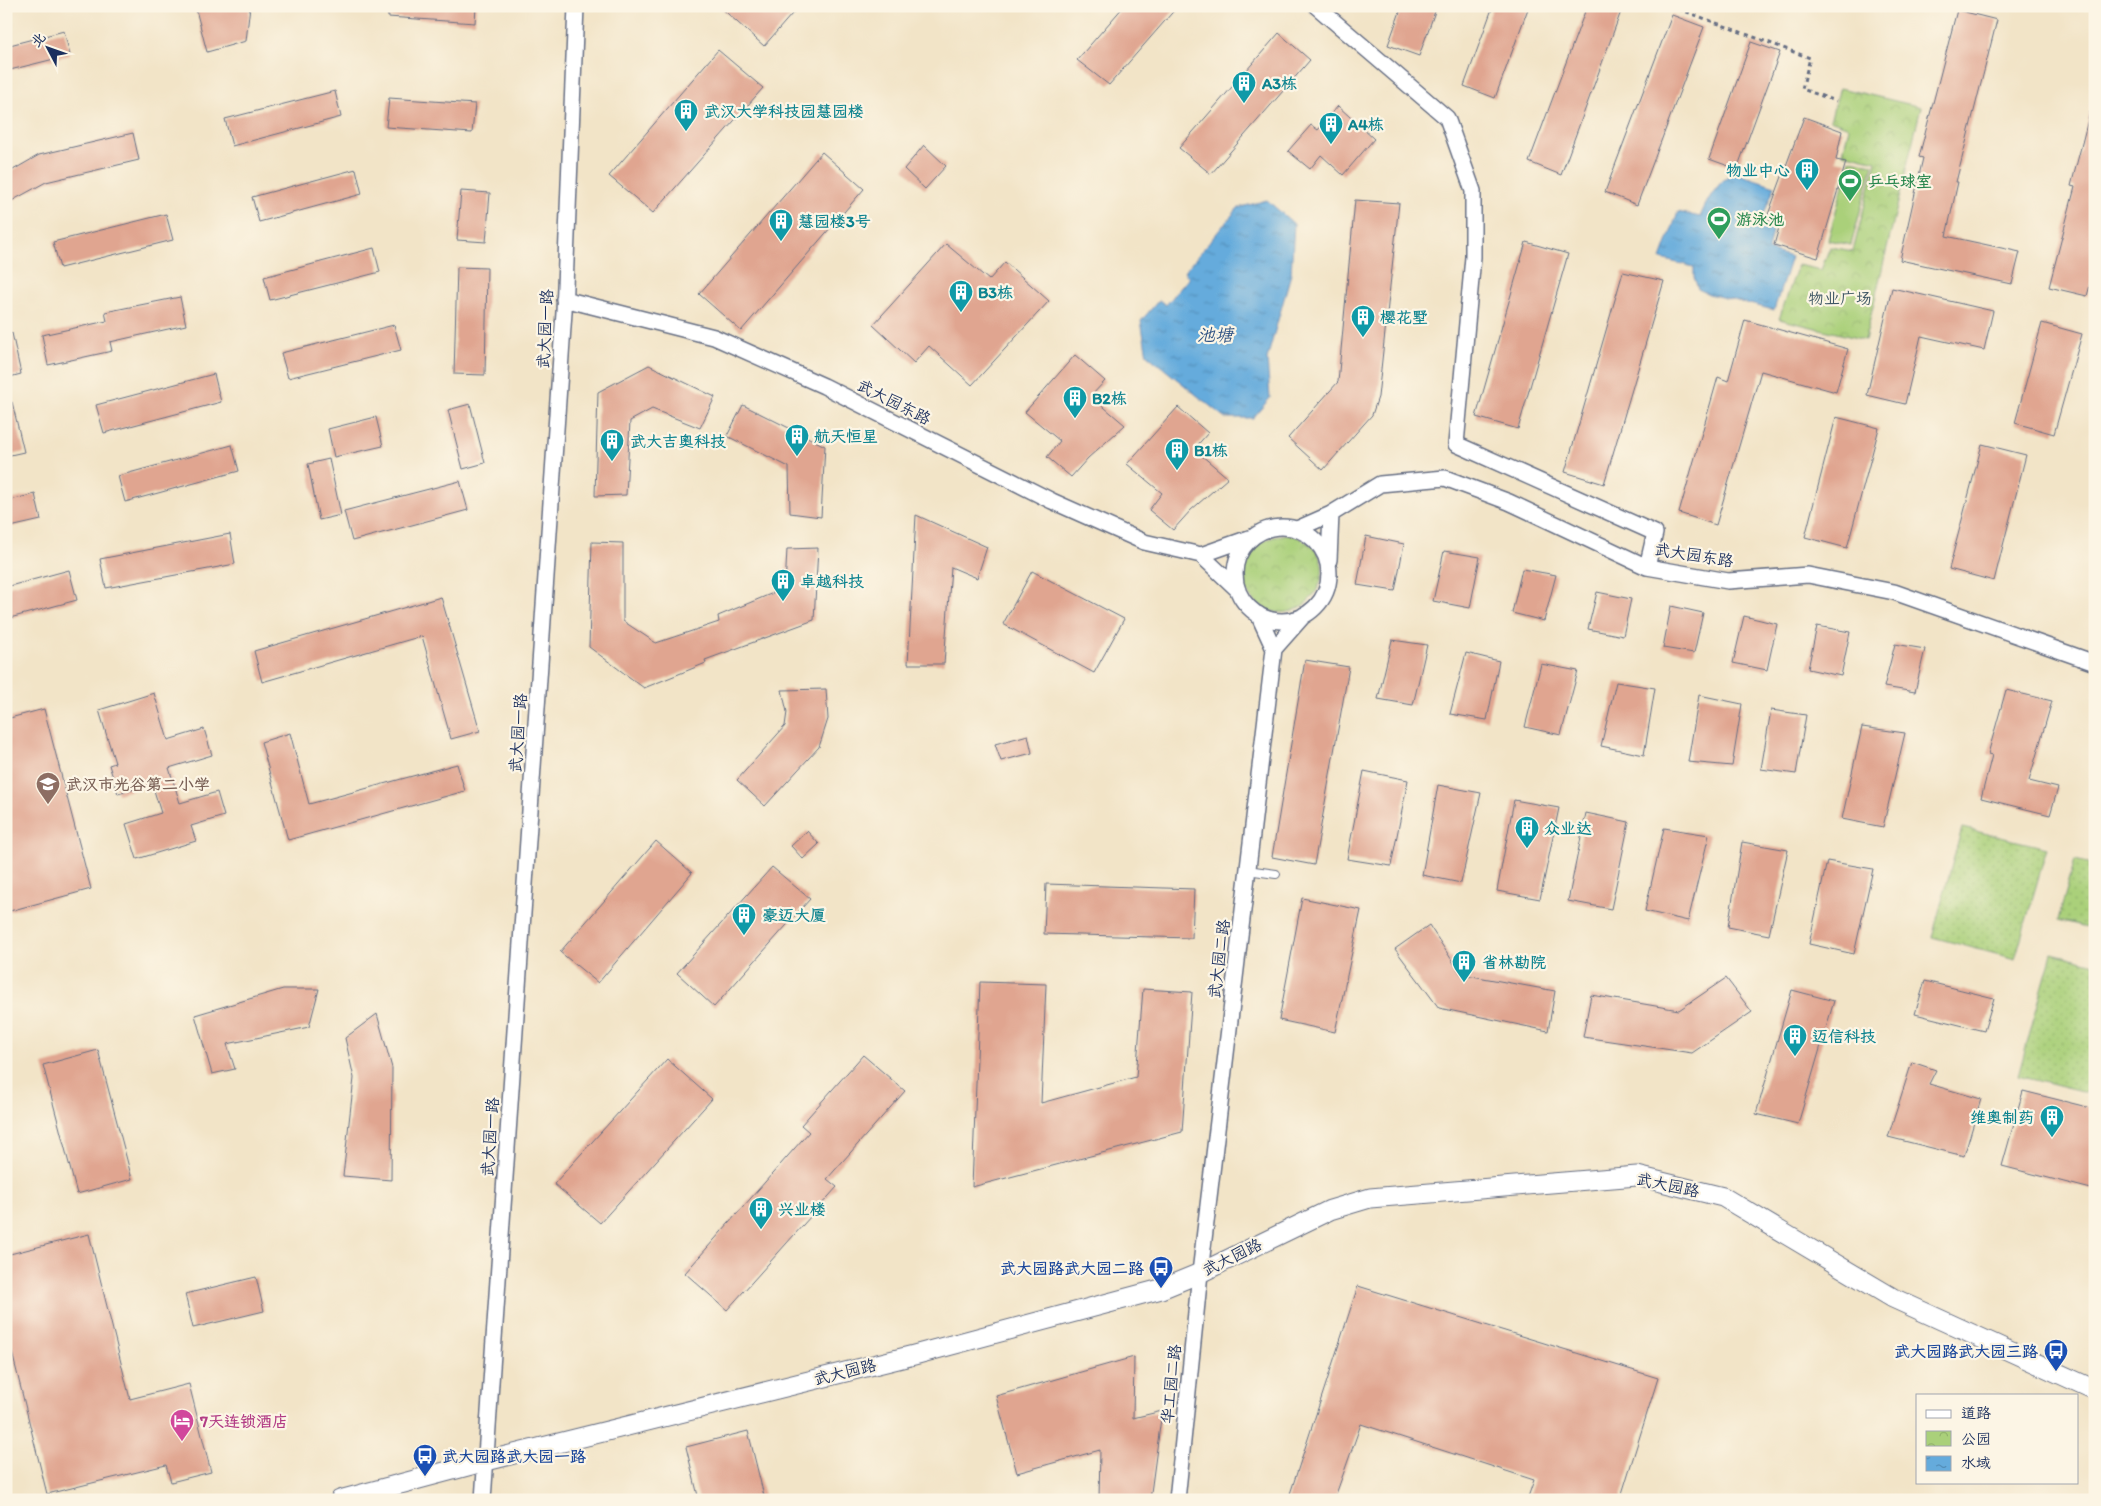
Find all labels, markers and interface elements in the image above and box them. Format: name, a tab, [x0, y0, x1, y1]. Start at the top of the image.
north arrow	[22, 22, 72, 72]
text: 北	[28, 29, 50, 51]
building icon: A3栋	[1231, 70, 1257, 104]
place label: A3栋	[1261, 74, 1297, 93]
building icon: 武汉大学科技园慧园楼	[673, 98, 699, 132]
place label: 武汉大学科技园慧园楼	[704, 102, 864, 121]
building icon: A4栋	[1318, 111, 1344, 145]
place label: A4栋	[1347, 115, 1384, 134]
building icon: 物业中心	[1794, 157, 1820, 191]
place label: 物业中心	[1726, 161, 1790, 180]
sports icon: 乒乓球室	[1837, 168, 1863, 202]
place label: 乒乓球室	[1868, 172, 1932, 191]
sports icon: 游泳池	[1706, 206, 1732, 240]
building icon: 慧园楼3号	[768, 208, 794, 242]
place label: 游泳池	[1736, 210, 1784, 229]
place label: 慧园楼3号	[798, 212, 871, 231]
building icon: B3栋	[948, 279, 974, 313]
place label: B3栋	[978, 283, 1013, 302]
street label: 武大园一路	[533, 289, 557, 369]
park label: 物业广场	[1808, 289, 1872, 308]
building icon: 樱花墅	[1350, 304, 1376, 338]
place label: 樱花墅	[1380, 308, 1428, 327]
water label: 池塘	[1197, 324, 1235, 346]
street label: 武大园东路	[854, 375, 934, 429]
building icon: B2栋	[1062, 385, 1088, 419]
place label: B2栋	[1092, 389, 1127, 408]
building icon: 航天恒星	[784, 423, 810, 457]
place label: 航天恒星	[814, 427, 878, 446]
building icon: 武大吉奥科技	[599, 428, 625, 462]
place label: 武大吉奥科技	[630, 432, 726, 451]
building icon: B1栋	[1164, 437, 1190, 471]
place label: B1栋	[1194, 441, 1228, 460]
street label: 武大园东路	[1653, 539, 1735, 571]
building icon: 卓越科技	[770, 568, 796, 602]
place label: 卓越科技	[800, 572, 864, 591]
street label: 武大园一路	[506, 692, 530, 774]
school or university icon: 武汉市光谷第二小学	[35, 771, 61, 805]
place label: 武汉市光谷第二小学	[66, 775, 210, 794]
building icon: 众业达	[1514, 815, 1540, 849]
place label: 众业达	[1544, 819, 1592, 838]
building icon: 豪迈大厦	[731, 902, 757, 936]
place label: 豪迈大厦	[762, 906, 826, 925]
street label: 武大园二路	[1205, 918, 1233, 1000]
building icon: 省林勘院	[1451, 949, 1477, 983]
place label: 省林勘院	[1482, 953, 1546, 972]
building icon: 迈信科技	[1782, 1023, 1808, 1057]
place label: 迈信科技	[1812, 1027, 1876, 1046]
street label: 武大园一路	[478, 1096, 502, 1178]
building icon: 维奥制药	[2039, 1104, 2065, 1138]
place label: 维奥制药	[1970, 1108, 2034, 1127]
street label: 武大园路	[1635, 1169, 1701, 1201]
building icon: 兴业楼	[748, 1196, 774, 1230]
place label: 兴业楼	[778, 1200, 826, 1219]
street label: 武大园路	[1199, 1234, 1265, 1280]
bus stop icon: 武大园路武大园二路	[1148, 1255, 1174, 1289]
place label: 武大园路武大园二路	[1000, 1259, 1144, 1278]
bus stop icon: 武大园路武大园三路	[2043, 1338, 2069, 1372]
place label: 武大园路武大园三路	[1894, 1342, 2038, 1361]
street label: 华工园二路	[1157, 1343, 1185, 1425]
street label: 武大园路	[812, 1355, 878, 1389]
legend	[1916, 1394, 2078, 1484]
text: 道路	[1961, 1404, 1991, 1422]
hotel icon: 7天连锁酒店	[169, 1408, 195, 1442]
place label: 7天连锁酒店	[199, 1412, 288, 1431]
text: 公园	[1961, 1430, 1991, 1448]
bus stop icon: 武大园路武大园一路	[412, 1443, 438, 1477]
place label: 武大园路武大园一路	[442, 1447, 586, 1466]
text: 水域	[1961, 1454, 1991, 1472]

